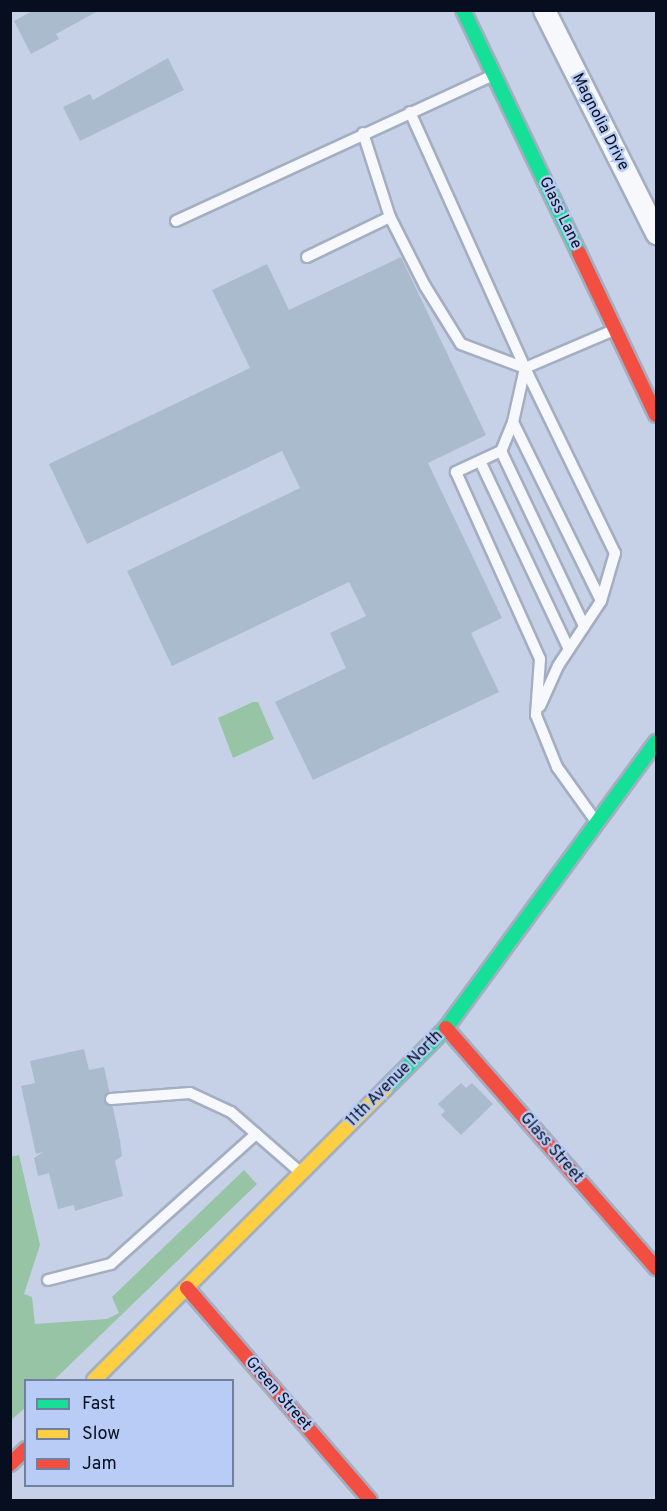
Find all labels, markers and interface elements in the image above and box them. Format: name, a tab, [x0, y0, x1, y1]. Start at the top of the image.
street label: Magnolia Drive	[567, 70, 633, 174]
street label: Glass Lane	[534, 174, 586, 252]
street label: 11th Avenue North	[343, 1027, 447, 1131]
street label: Glass Street	[515, 1109, 587, 1187]
street label: Green Street	[241, 1353, 315, 1435]
legend	[24, 1379, 234, 1487]
text: Fast	[82, 1393, 115, 1416]
text: Slow	[82, 1423, 120, 1446]
text: Jam	[82, 1453, 117, 1476]

